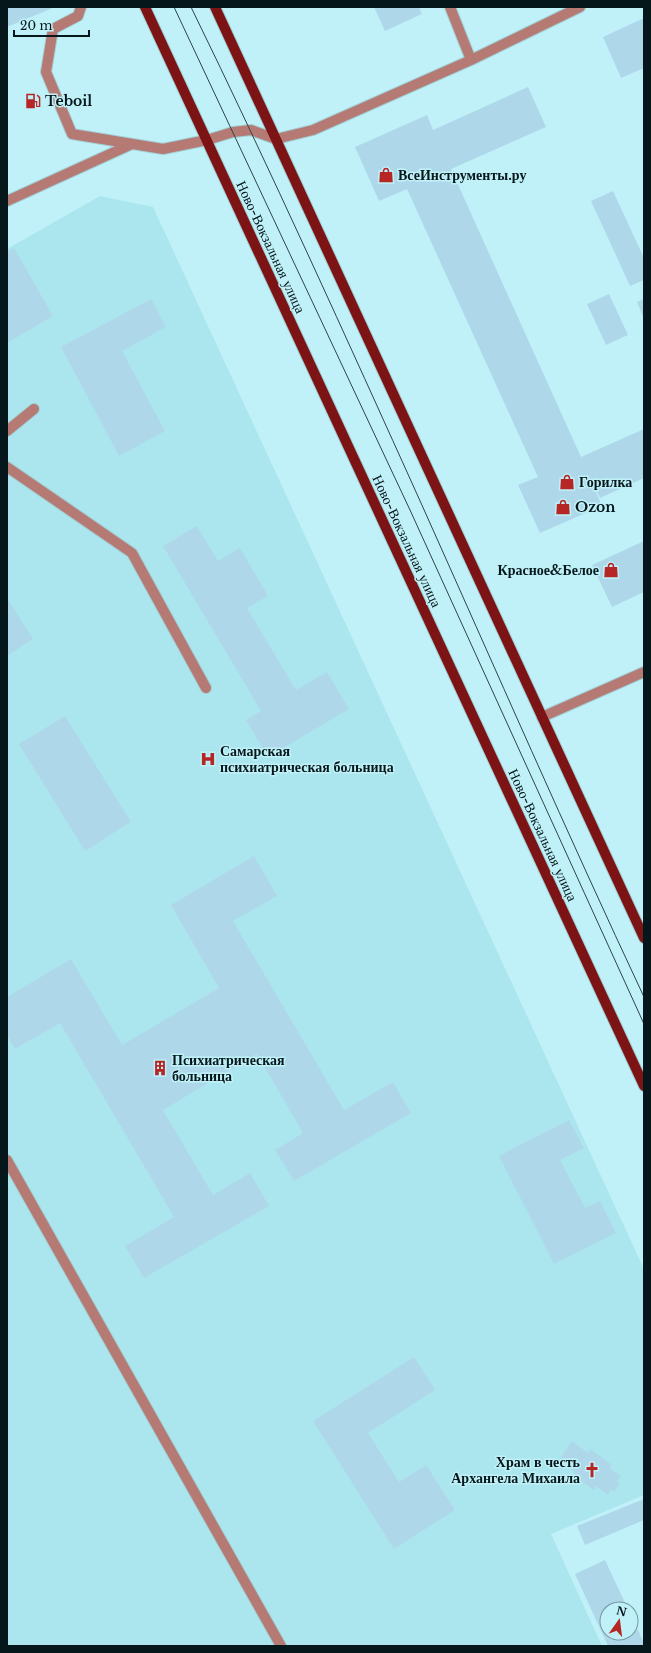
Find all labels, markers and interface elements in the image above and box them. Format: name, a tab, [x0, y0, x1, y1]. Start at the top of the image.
scale bar	[14, 12, 89, 38]
text: 20 m	[20, 18, 52, 33]
fuel station icon: Teboil	[24, 92, 42, 110]
place label: Teboil	[45, 92, 92, 110]
shop icon: ВсеИнструменты.ру	[377, 166, 395, 184]
place label: ВсеИнструменты.ру	[398, 166, 526, 184]
street label: Ново-Вокзальная улица	[232, 178, 310, 317]
street label: Ново-Вокзальная улица	[368, 472, 446, 611]
shop icon: Горилка	[558, 473, 576, 491]
place label: Горилка	[579, 473, 632, 491]
shop icon: Ozon	[554, 498, 572, 516]
place label: Ozon	[575, 498, 616, 516]
place label: Красное&Белое	[498, 561, 599, 579]
shop icon: Красное&Белое	[602, 561, 620, 579]
place label: Самарская психиатрическая больница	[220, 742, 394, 776]
hospital icon: Самарская психиатрическая больница	[199, 750, 217, 768]
street label: Ново-Вокзальная улица	[504, 766, 582, 905]
place label: Психиатрическая больница	[172, 1051, 285, 1085]
building icon: Психиатрическая больница	[151, 1059, 169, 1077]
place label: Храм в честь Архангела Михаила	[451, 1453, 581, 1487]
church icon: Храм в честь Архангела Михаила	[583, 1461, 601, 1479]
north arrow	[599, 1601, 639, 1641]
text: N	[615, 1603, 629, 1619]

